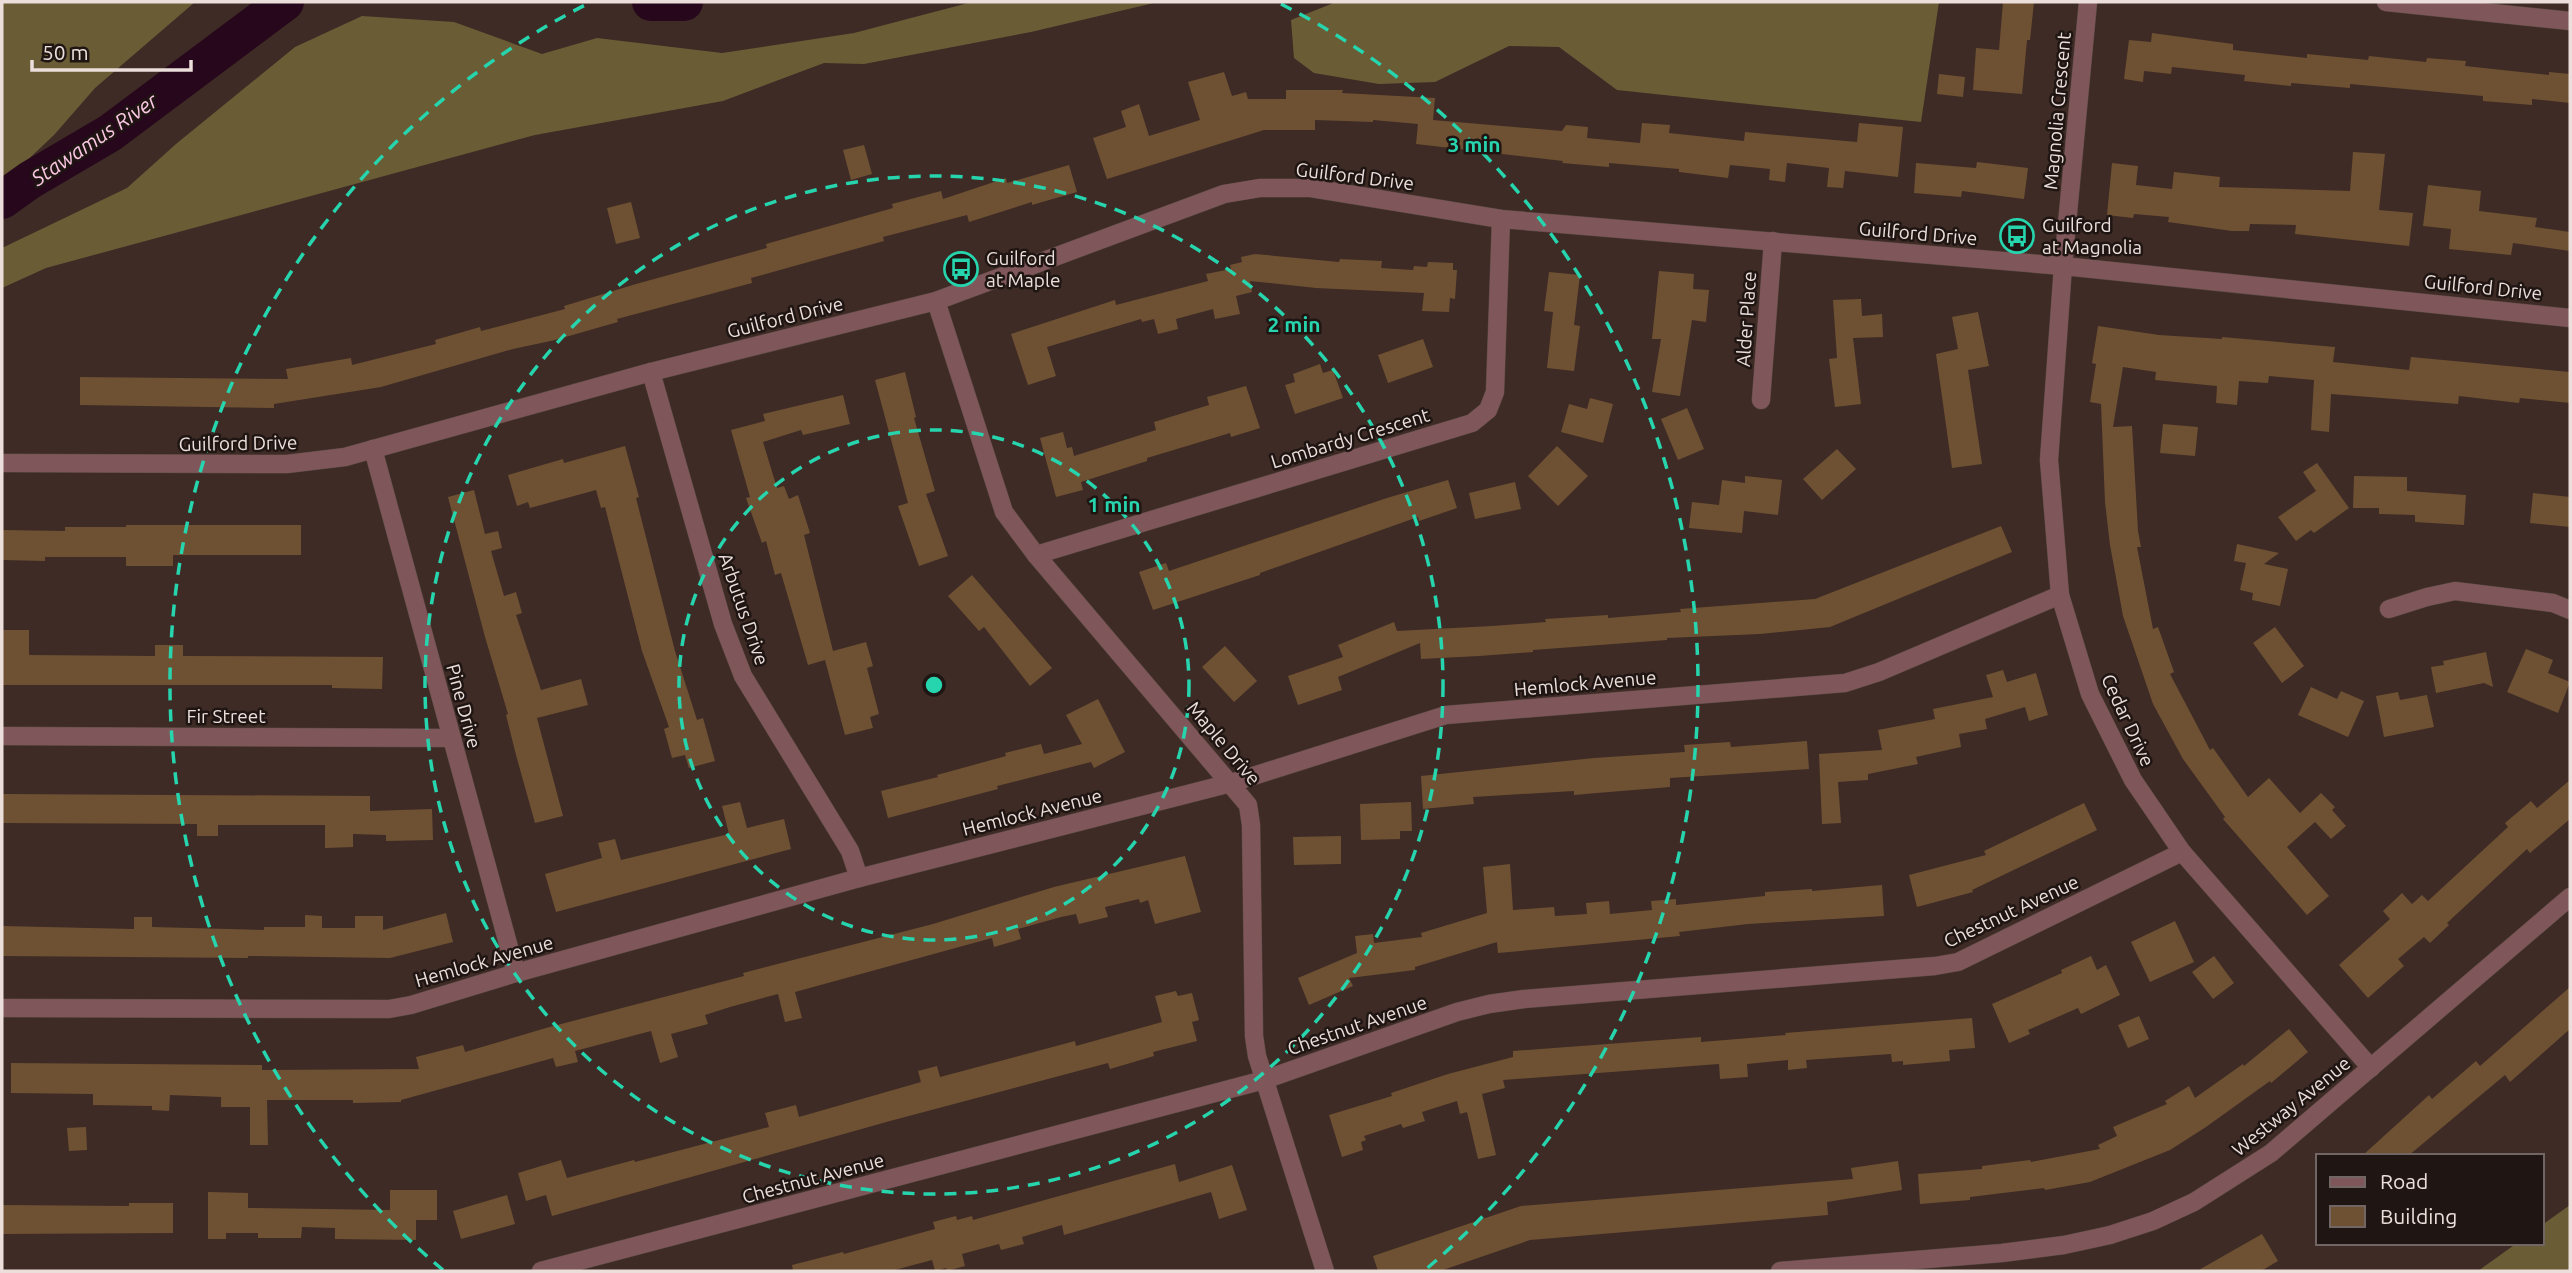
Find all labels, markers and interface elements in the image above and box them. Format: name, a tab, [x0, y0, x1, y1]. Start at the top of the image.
scale bar	[32, 28, 191, 72]
street label: Magnolia Crescent	[2039, 31, 2075, 191]
text: 50 m	[42, 40, 89, 64]
water label: Stawamus River	[26, 87, 162, 191]
text: 3 min	[1447, 132, 1501, 156]
street label: Guilford Drive	[1295, 158, 1415, 194]
place label: Guilford at Magnolia	[2042, 214, 2142, 258]
street label: Guilford Drive	[1858, 217, 1978, 249]
bus stop icon: Guilford at Magnolia	[1998, 217, 2036, 255]
place label: Guilford at Maple	[986, 247, 1060, 291]
bus stop icon: Guilford at Maple	[942, 250, 980, 288]
street label: Alder Place	[1732, 270, 1760, 368]
street label: Guilford Drive	[2423, 270, 2543, 304]
street label: Guilford Drive	[725, 292, 845, 342]
text: 2 min	[1267, 312, 1321, 336]
street label: Lombardy Crescent	[1268, 403, 1433, 473]
street label: Guilford Drive	[178, 431, 298, 455]
text: 1 min	[1087, 492, 1141, 516]
street label: Arbutus Drive	[714, 550, 774, 668]
street label: Pine Drive	[442, 661, 486, 751]
street label: Hemlock Avenue	[1513, 666, 1657, 700]
street label: Cedar Drive	[2097, 670, 2159, 770]
centre of rings	[922, 673, 946, 697]
street label: Maple Drive	[1183, 697, 1265, 789]
street label: Fir Street	[186, 705, 266, 727]
street label: Hemlock Avenue	[960, 784, 1104, 840]
street label: Chestnut Avenue	[1940, 870, 2082, 952]
street label: Hemlock Avenue	[412, 931, 556, 991]
street label: Chestnut Avenue	[1284, 991, 1430, 1059]
street label: Westway Avenue	[2228, 1052, 2354, 1160]
street label: Chestnut Avenue	[740, 1148, 886, 1208]
legend	[2316, 1154, 2544, 1245]
text: Road	[2380, 1169, 2428, 1193]
text: Building	[2380, 1204, 2457, 1228]

